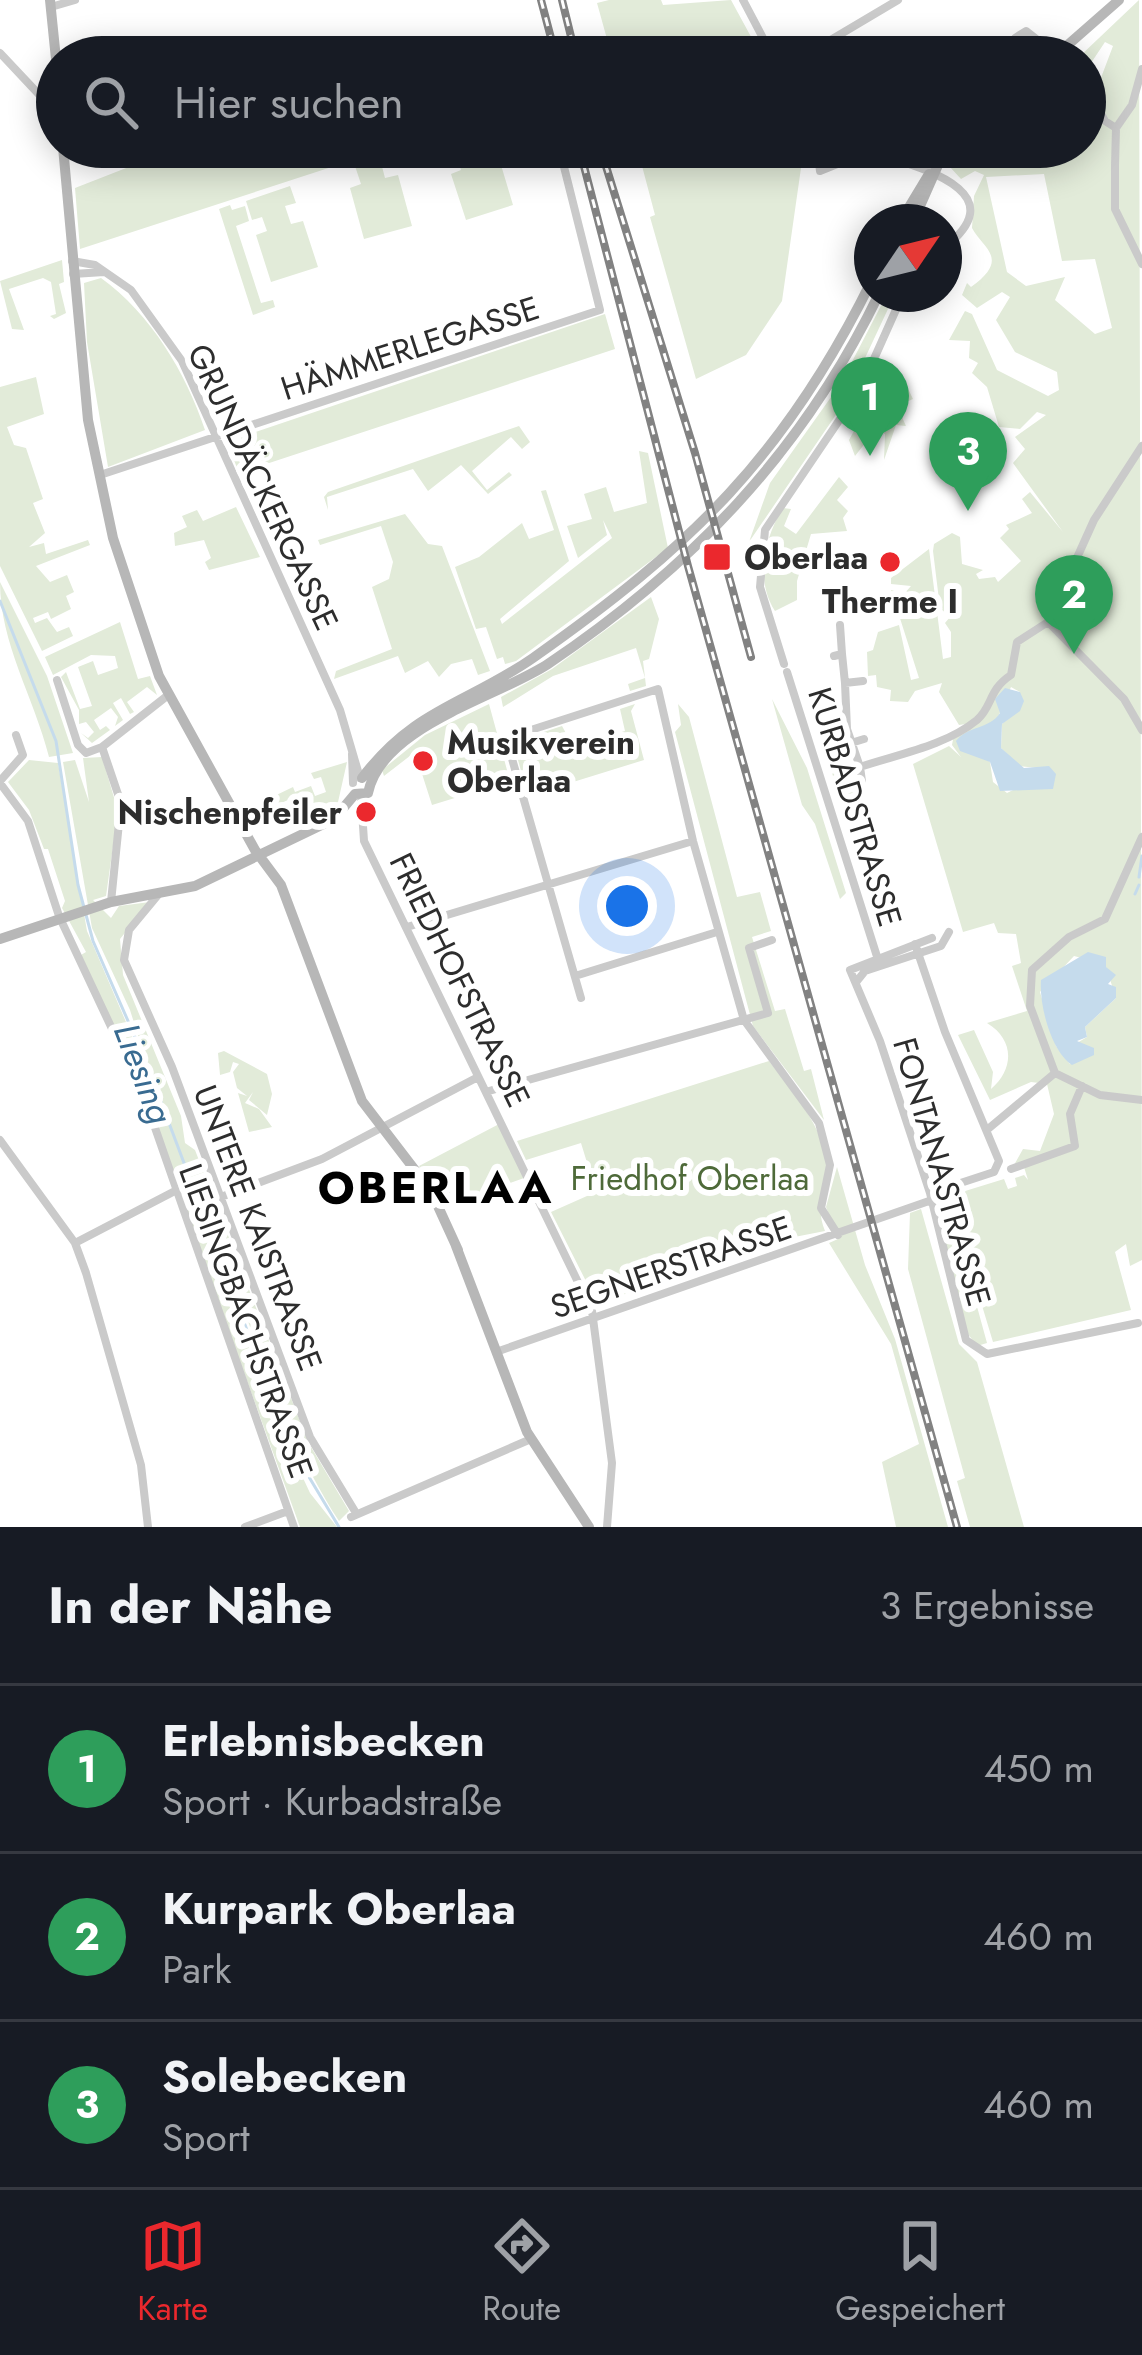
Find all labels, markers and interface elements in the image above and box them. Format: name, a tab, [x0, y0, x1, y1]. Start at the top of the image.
search box	[36, 36, 1106, 168]
icon: search	[78, 69, 144, 135]
text: Hier suchen	[174, 70, 404, 135]
north arrow	[854, 204, 962, 312]
street label: HÄMMERLEGASSE	[275, 284, 545, 412]
street label: GRUNDÄCKERGASSE	[176, 336, 350, 638]
pin: 1	[831, 357, 909, 456]
pin: 3	[929, 412, 1007, 511]
place label: Oberlaa	[744, 534, 868, 581]
marker: Oberlaa	[701, 541, 733, 573]
marker: Therme I	[877, 549, 903, 575]
pin: 2	[1035, 555, 1113, 654]
place label: Therme I	[822, 578, 958, 625]
street label: KURBADSTRASSE	[796, 682, 914, 932]
place label: Musikverein Oberlaa	[447, 719, 635, 804]
marker: Musikverein Oberlaa	[410, 748, 436, 774]
place label: Nischenpfeiler	[118, 789, 342, 836]
marker: Nischenpfeiler	[353, 799, 379, 825]
street label: FRIEDHOFSTRASSE	[378, 845, 542, 1115]
your location	[597, 876, 657, 936]
water label: Liesing	[101, 1015, 187, 1131]
street label: FONTANASTRASSE	[881, 1032, 1003, 1312]
street label: UNTERE KAISTRASSE	[182, 1078, 334, 1378]
district label: OBERLAA	[318, 1155, 554, 1220]
park label: Friedhof Oberlaa	[571, 1155, 809, 1202]
street label: LIESINGBACHSTRASSE	[167, 1157, 325, 1485]
street label: SEGNERSTRASSE	[544, 1204, 798, 1330]
text: In der Nähe	[48, 1568, 332, 1642]
text: 3 Ergebnisse	[880, 1577, 1094, 1634]
text: Erlebnisbecken	[162, 1708, 485, 1773]
text: 1	[77, 1740, 97, 1797]
text: 450 m	[984, 1740, 1094, 1797]
text: Sport · Kurbadstraße	[162, 1773, 502, 1830]
text: Kurpark Oberlaa	[162, 1876, 516, 1941]
text: 2	[74, 1908, 100, 1965]
text: 460 m	[983, 1908, 1094, 1965]
text: Park	[162, 1941, 232, 1998]
text: Solebecken	[162, 2044, 407, 2109]
text: 3	[75, 2076, 99, 2133]
text: 460 m	[983, 2076, 1094, 2133]
text: Sport	[162, 2109, 250, 2166]
tab: Karte	[137, 2213, 208, 2332]
tab: Route	[482, 2213, 561, 2332]
tab: Gespeichert	[835, 2213, 1005, 2332]

